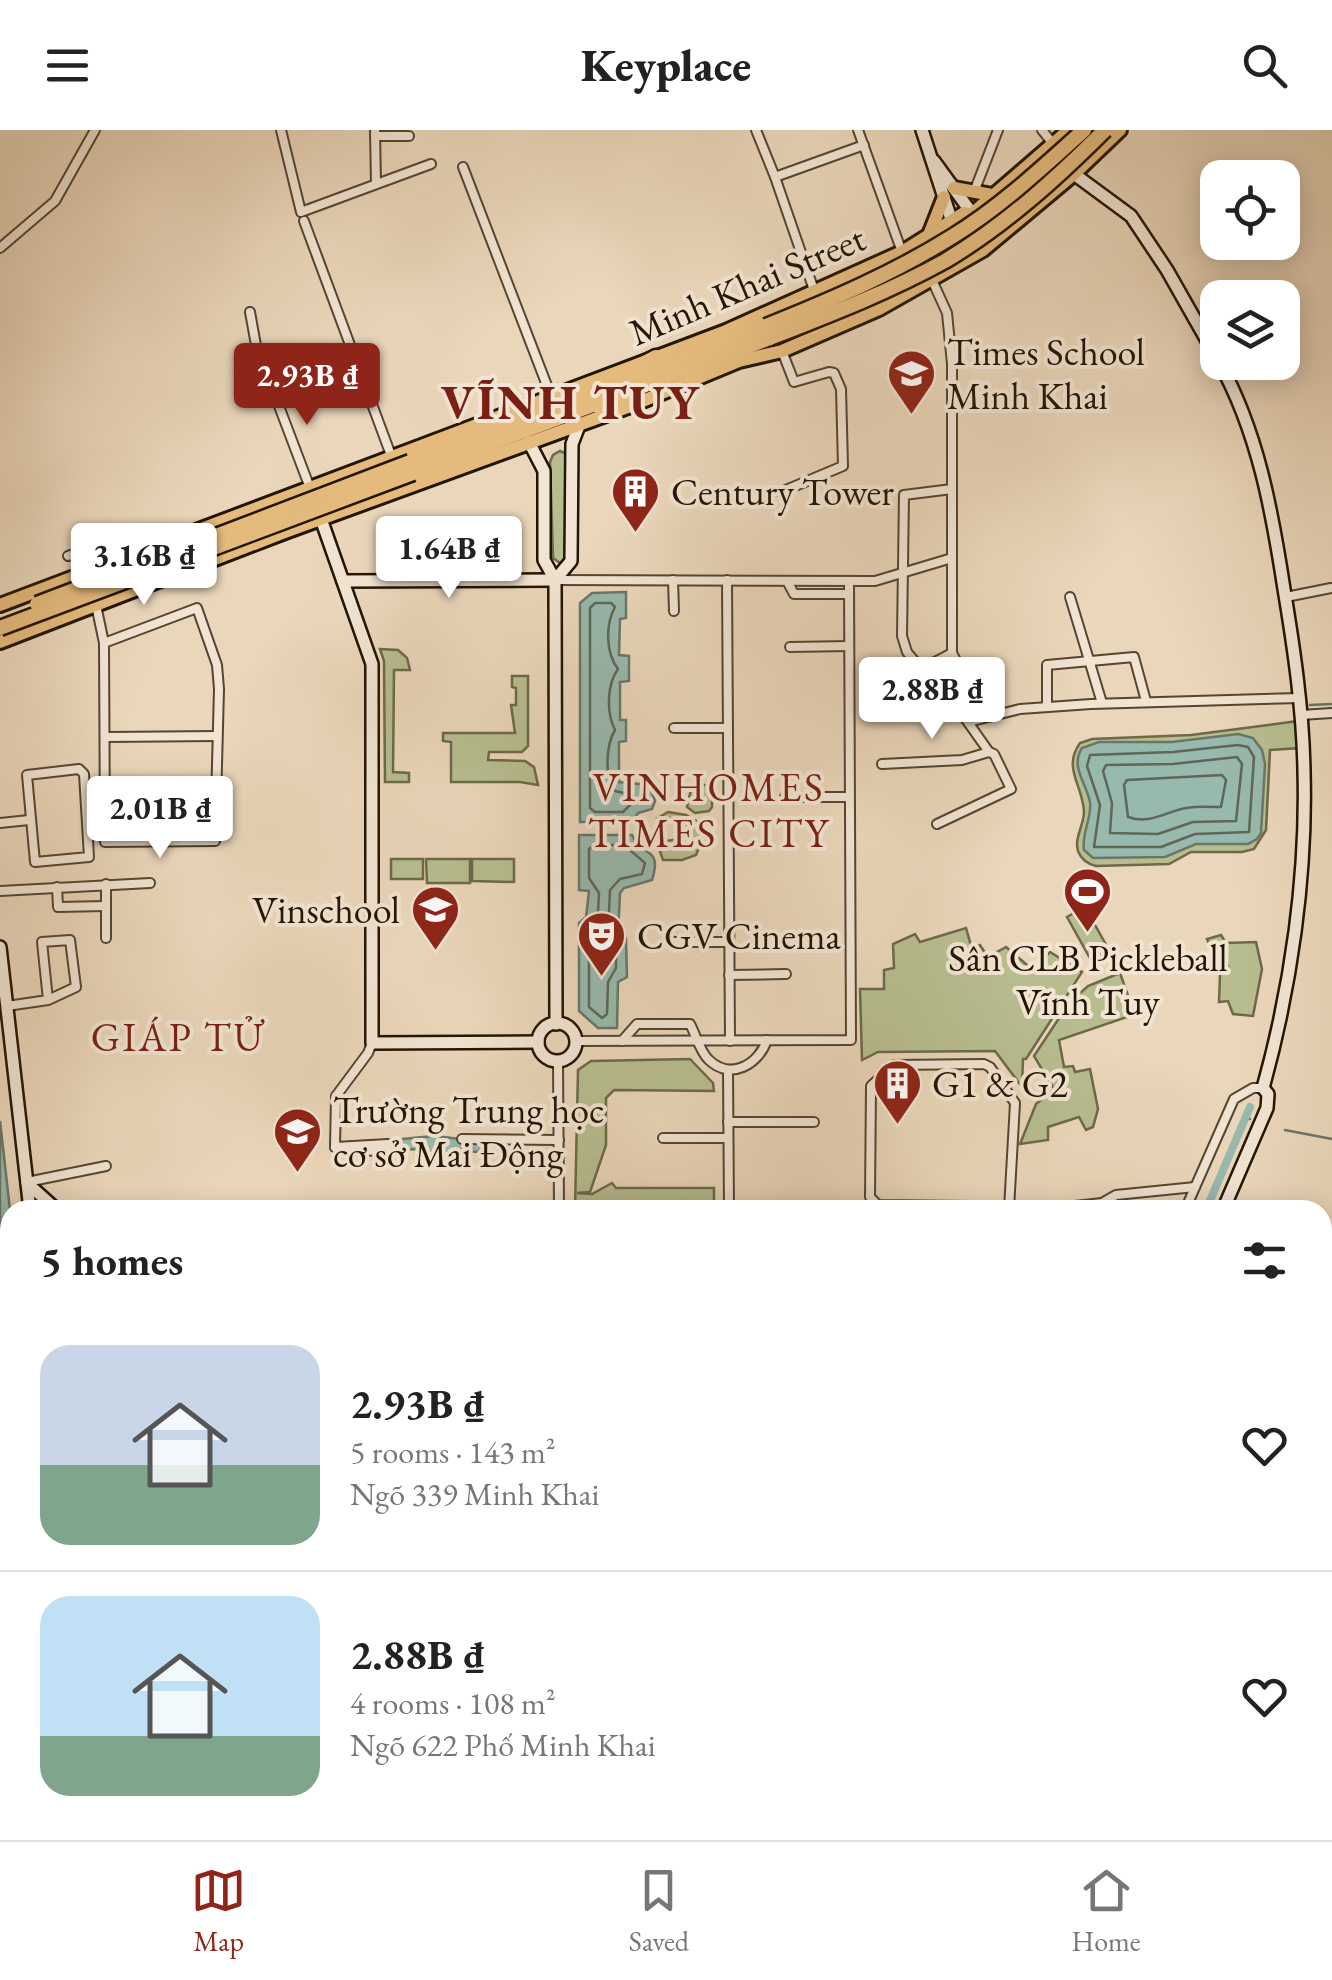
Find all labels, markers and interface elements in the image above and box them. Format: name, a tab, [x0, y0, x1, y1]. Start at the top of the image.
text: Keyplace	[581, 36, 751, 94]
icon: menu	[40, 38, 95, 93]
icon: search	[1237, 38, 1292, 93]
map controls	[1200, 160, 1300, 380]
button: locate	[1200, 160, 1300, 260]
street label: Minh Khai Street	[621, 213, 872, 356]
button: layers	[1200, 280, 1300, 380]
place label: Times School Minh Khai	[947, 327, 1145, 420]
pin: 2.93B ₫	[215, 343, 399, 428]
school or university icon: Times School Minh Khai	[886, 348, 938, 416]
text: 2.93B ₫	[256, 354, 358, 396]
district label: VĨNH TUY	[441, 371, 701, 433]
building icon: Century Tower	[610, 466, 662, 534]
place label: Century Tower	[671, 467, 894, 516]
pin: 1.64B ₫	[357, 516, 541, 601]
pin: 3.16B ₫	[52, 523, 236, 608]
text: 1.64B ₫	[398, 527, 500, 569]
text: 3.16B ₫	[93, 534, 195, 576]
pin: 2.88B ₫	[840, 657, 1024, 742]
text: 2.88B ₫	[881, 668, 983, 710]
district label: VINHOMES TIMES CITY	[588, 761, 830, 859]
pin: 2.01B ₫	[68, 776, 252, 861]
text: 2.01B ₫	[109, 787, 211, 829]
sports icon: Sân CLB Pickleball Vĩnh Tuy	[1062, 866, 1114, 934]
school or university icon: Vinschool	[409, 884, 461, 952]
place label: Vinschool	[252, 885, 400, 934]
theatre icon: CGV Cinema	[576, 910, 628, 978]
place label: CGV Cinema	[637, 911, 842, 960]
place label: Sân CLB Pickleball Vĩnh Tuy	[948, 933, 1228, 1026]
district label: GIÁP TỬ	[91, 1011, 265, 1063]
building icon: G1 & G2	[871, 1058, 923, 1126]
place label: G1 & G2	[932, 1059, 1068, 1108]
place label: Trường Trung học cơ sở Mai Động	[333, 1085, 605, 1178]
school or university icon: Trường Trung học cơ sở Mai Động	[272, 1106, 324, 1174]
text: 5 homes	[40, 1233, 183, 1288]
icon: filters	[1237, 1233, 1292, 1288]
text: 2.93B ₫	[350, 1376, 484, 1431]
icon: home	[120, 1385, 240, 1505]
icon: heart	[1237, 1418, 1292, 1473]
text: 5 rooms · 143 m²	[350, 1431, 556, 1473]
text: Ngõ 339 Minh Khai	[350, 1473, 599, 1515]
text: 2.88B ₫	[350, 1627, 484, 1682]
icon: home	[120, 1636, 240, 1756]
icon: heart	[1237, 1669, 1292, 1724]
text: 4 rooms · 108 m²	[350, 1682, 556, 1724]
text: Ngõ 622 Phố Minh Khai	[350, 1724, 656, 1766]
tab: Map	[191, 1863, 246, 1959]
tab: Saved	[629, 1863, 689, 1959]
tab: Home	[1071, 1863, 1141, 1959]

